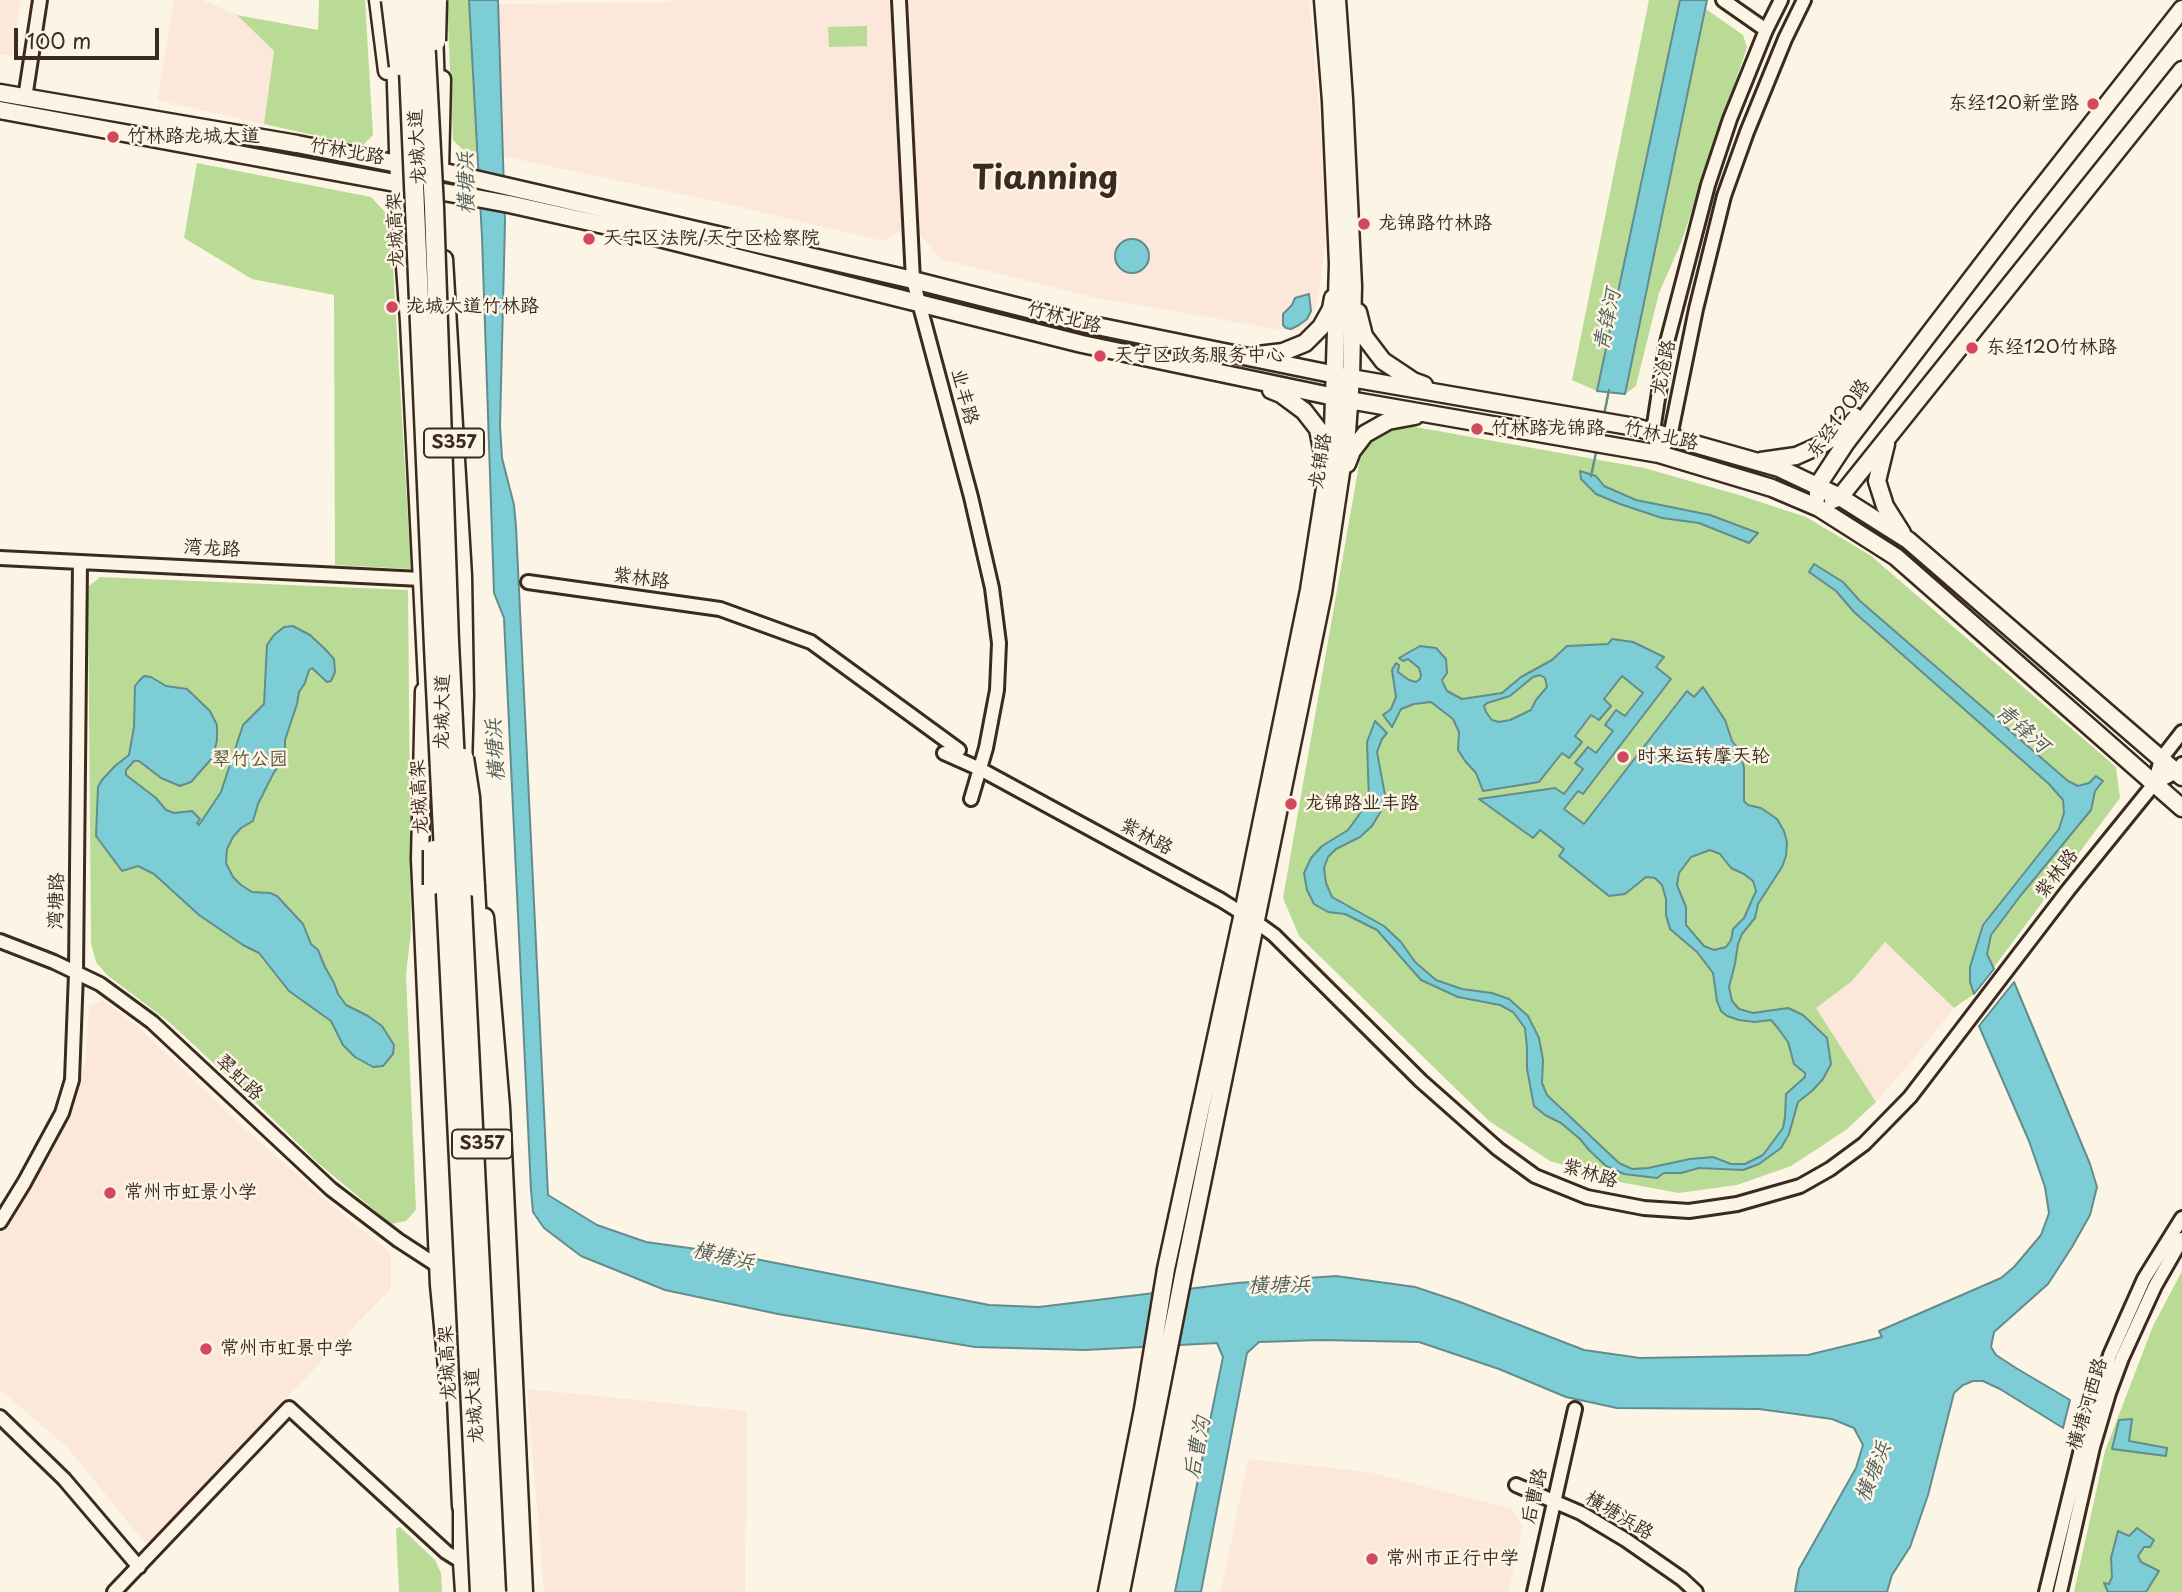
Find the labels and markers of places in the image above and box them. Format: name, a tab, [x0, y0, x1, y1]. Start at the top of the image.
place label: 东经120新堂路	[1948, 93, 2079, 115]
marker: 东经120新堂路	[2085, 96, 2101, 112]
place label: 竹林路龙城大道	[127, 126, 260, 148]
marker: 竹林路龙城大道	[105, 129, 121, 145]
place label: 龙锦路竹林路	[1378, 213, 1492, 235]
marker: 龙锦路竹林路	[1356, 216, 1372, 232]
place label: 天宁区法院/天宁区检察院	[603, 228, 820, 250]
marker: 天宁区法院/天宁区检察院	[581, 231, 597, 247]
place label: 龙城大道竹林路	[406, 296, 539, 318]
marker: 龙城大道竹林路	[384, 299, 400, 315]
place label: 东经120竹林路	[1986, 337, 2117, 359]
marker: 东经120竹林路	[1964, 340, 1980, 356]
place label: 天宁区政务服务中心	[1114, 345, 1285, 367]
marker: 天宁区政务服务中心	[1092, 348, 1108, 364]
place label: 竹林路龙锦路	[1491, 418, 1605, 440]
marker: 竹林路龙锦路	[1469, 421, 1485, 437]
place label: 时来运转摩天轮	[1637, 746, 1770, 768]
marker: 时来运转摩天轮	[1615, 749, 1631, 765]
place label: 龙锦路业丰路	[1305, 793, 1419, 815]
marker: 龙锦路业丰路	[1283, 796, 1299, 812]
place label: 常州市虹景小学	[124, 1182, 257, 1204]
marker: 常州市虹景小学	[102, 1185, 118, 1201]
place label: 常州市虹景中学	[220, 1338, 353, 1360]
marker: 常州市虹景中学	[198, 1341, 214, 1357]
place label: 常州市正行中学	[1386, 1548, 1519, 1570]
marker: 常州市正行中学	[1364, 1551, 1380, 1567]

